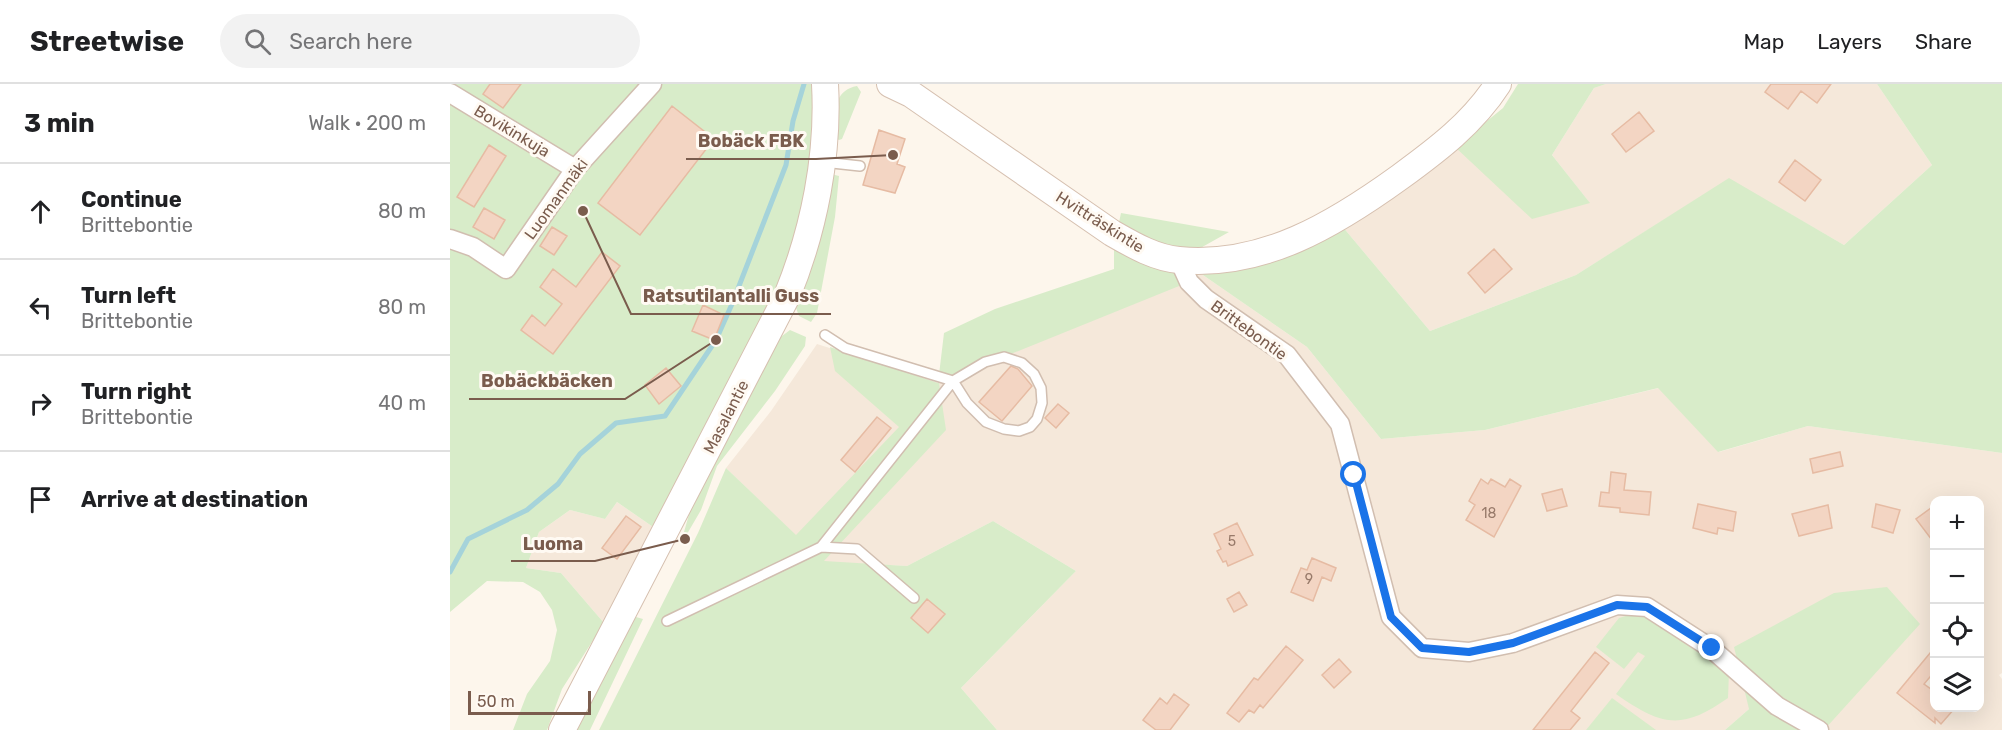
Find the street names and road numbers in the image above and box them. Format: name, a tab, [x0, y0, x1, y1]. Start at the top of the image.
street label: Bovikinkuja	[471, 101, 553, 161]
street label: Luomanmäki	[520, 155, 592, 243]
street label: Hvitträskintie	[1052, 187, 1148, 257]
street label: Brittebontie	[1207, 296, 1291, 364]
street label: Masalantie	[699, 377, 753, 457]

